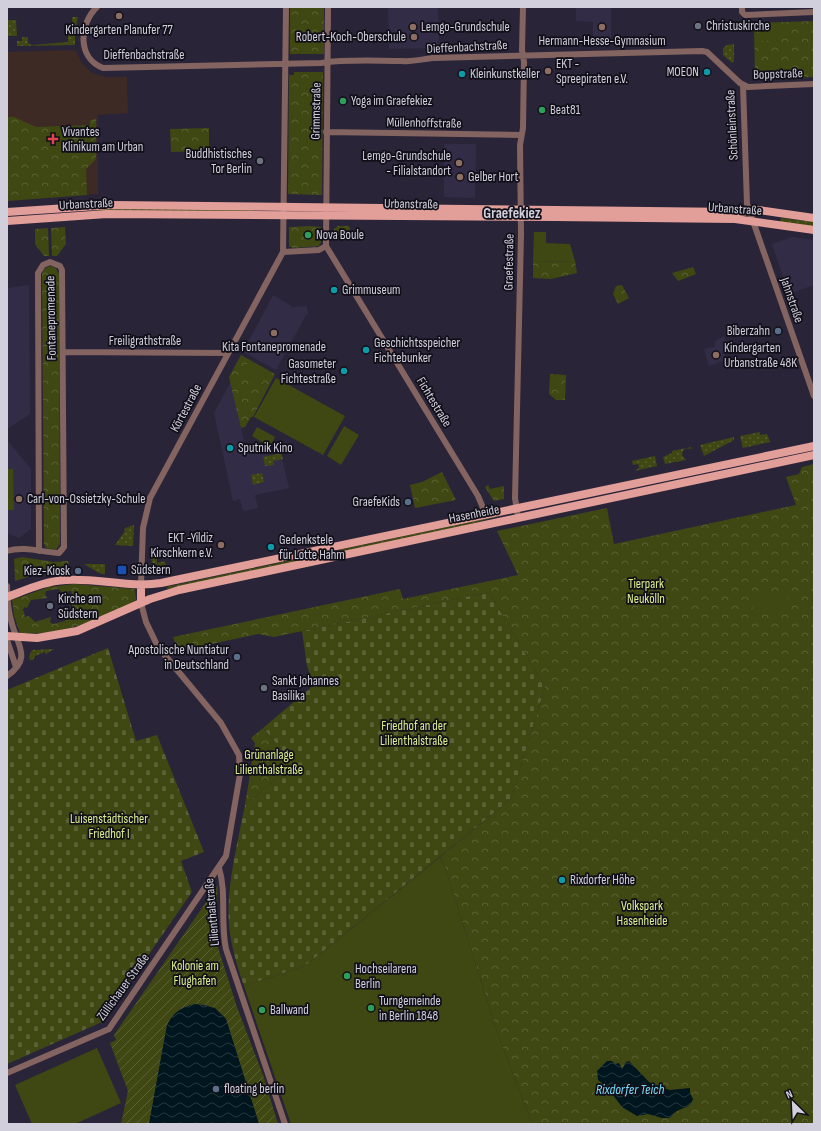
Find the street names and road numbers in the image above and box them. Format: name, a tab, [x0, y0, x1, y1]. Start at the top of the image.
street label: Dieffenbachstraße	[426, 37, 508, 57]
street label: Dieffenbachstraße	[103, 47, 185, 63]
street label: Boppstraße	[753, 65, 803, 83]
street label: Grimmstraße	[308, 82, 324, 140]
street label: Schönleinstraße	[722, 89, 742, 161]
street label: Müllenhoffstraße	[386, 114, 462, 132]
street label: Urbanstraße	[59, 195, 113, 213]
street label: Urbanstraße	[384, 196, 438, 212]
street label: Urbanstraße	[708, 199, 762, 219]
street label: Graefestraße	[501, 233, 517, 291]
street label: Jahnstraße	[777, 274, 807, 325]
street label: Fontanepromenade	[42, 276, 60, 360]
street label: Freiligrathstraße	[109, 333, 181, 349]
street label: Fichtestraße	[413, 374, 455, 430]
street label: Körtestraße	[167, 381, 205, 435]
street label: Hasenheide	[447, 501, 501, 527]
street label: Lilienthalstraße	[201, 877, 223, 947]
street label: Züllichauer Straße	[93, 950, 153, 1024]

